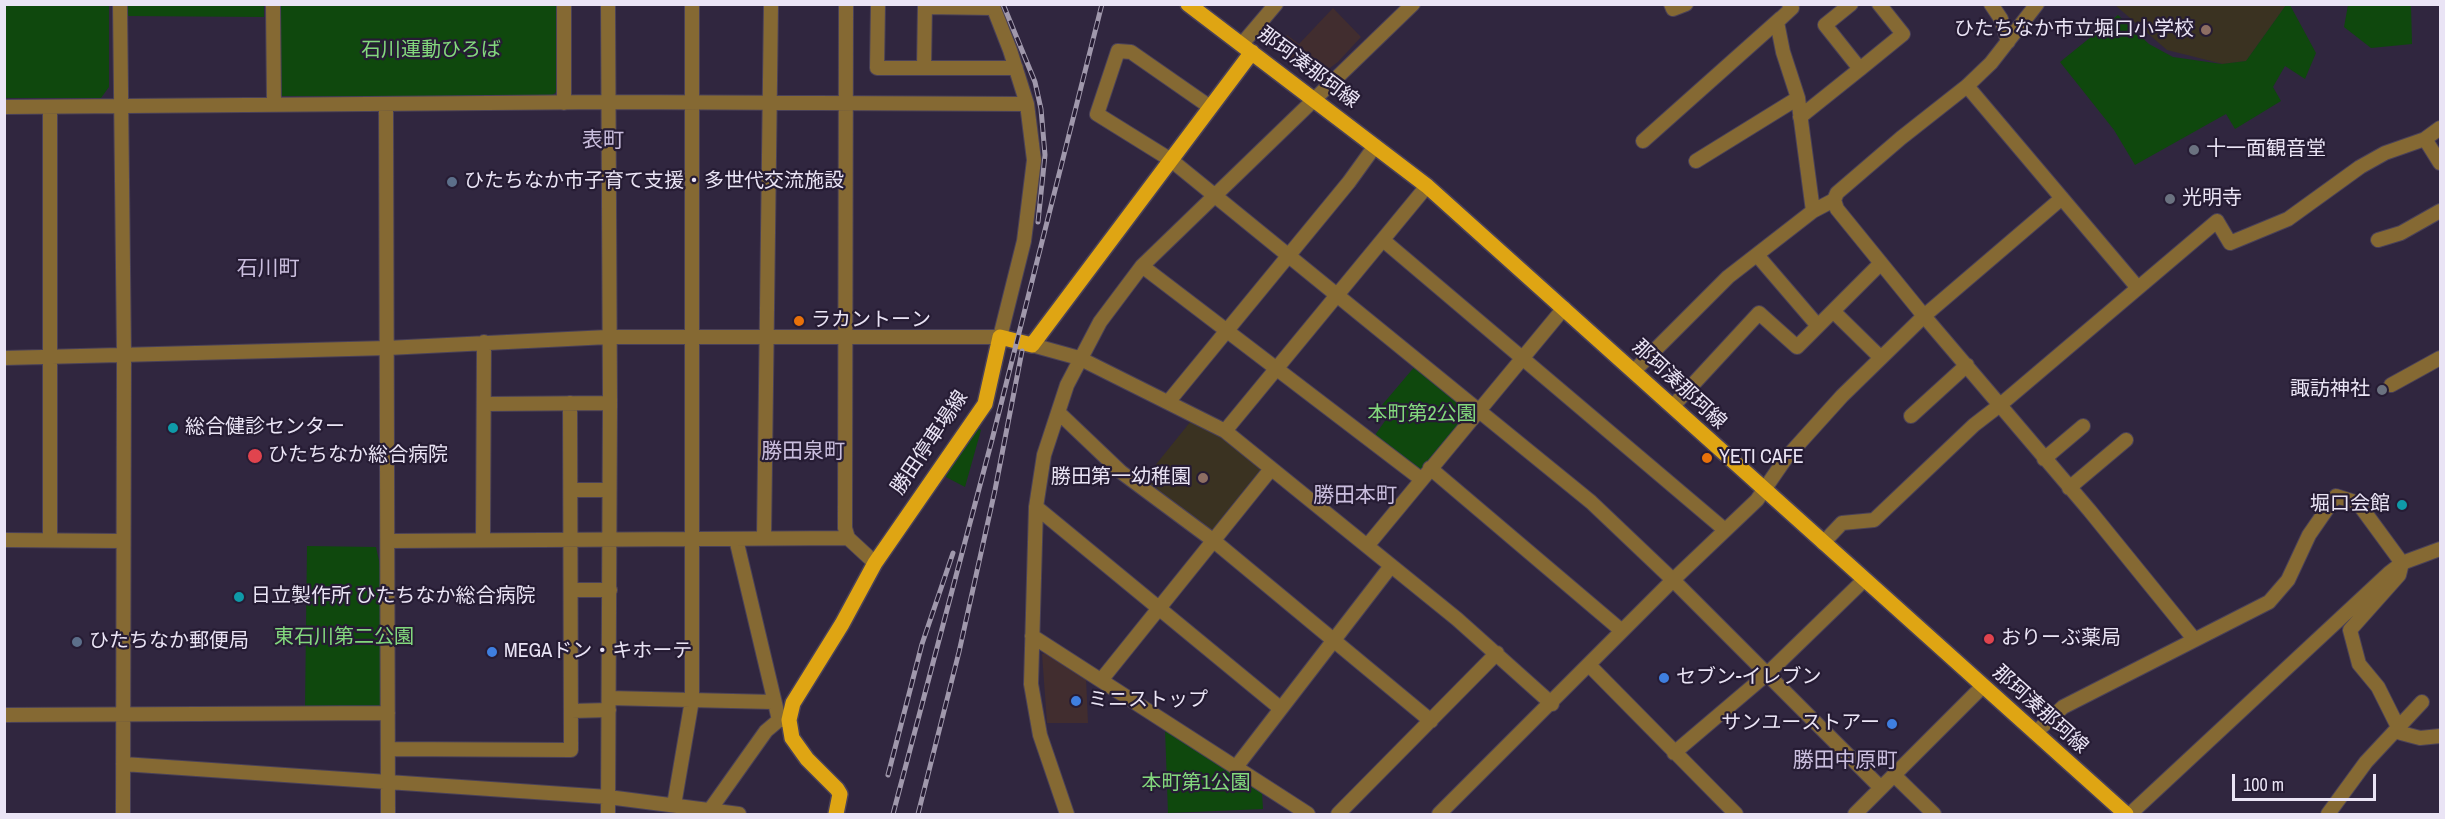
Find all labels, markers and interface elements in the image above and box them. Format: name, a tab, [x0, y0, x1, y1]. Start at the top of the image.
place label: ひたちなか市立堀口小学校	[1954, 18, 2194, 42]
street label: 那珂湊那珂線	[1253, 22, 1363, 114]
marker: ひたちなか市立堀口小学校	[2199, 23, 2213, 37]
park label: 石川運動ひろば	[361, 39, 501, 63]
district label: 表町	[582, 128, 624, 154]
place label: 十一面観音堂	[2206, 138, 2326, 162]
marker: 十一面観音堂	[2187, 143, 2201, 157]
place label: ひたちなか市子育て支援・多世代交流施設	[464, 170, 844, 194]
marker: ひたちなか市子育て支援・多世代交流施設	[445, 175, 459, 189]
place label: 光明寺	[2182, 187, 2242, 211]
marker: 光明寺	[2163, 192, 2177, 206]
district label: 石川町	[237, 256, 299, 282]
place label: ラカントーン	[811, 309, 931, 333]
marker: ラカントーン	[792, 314, 806, 328]
street label: 那珂湊那珂線	[1627, 335, 1731, 435]
place label: 諏訪神社	[2290, 378, 2370, 402]
marker: 諏訪神社	[2375, 383, 2389, 397]
street label: 勝田停車場線	[887, 387, 973, 499]
park label: 本町第2公園	[1367, 403, 1477, 427]
place label: 総合健診センター	[185, 416, 345, 440]
marker: 総合健診センター	[166, 421, 180, 435]
district label: 勝田泉町	[761, 439, 845, 465]
place label: ひたちなか総合病院	[268, 444, 448, 468]
place label: YETI CAFE	[1719, 446, 1804, 470]
marker: ひたちなか総合病院	[246, 447, 264, 465]
marker: YETI CAFE	[1700, 451, 1714, 465]
place label: 勝田第一幼稚園	[1051, 466, 1191, 490]
marker: 勝田第一幼稚園	[1196, 471, 1210, 485]
district label: 勝田本町	[1313, 483, 1397, 509]
place label: 堀口会館	[2310, 493, 2390, 517]
marker: 堀口会館	[2395, 498, 2409, 512]
place label: 日立製作所 ひたちなか総合病院	[251, 585, 536, 609]
marker: 日立製作所 ひたちなか総合病院	[232, 590, 246, 604]
park label: 東石川第二公園	[274, 626, 414, 650]
place label: おりーぶ薬局	[2001, 627, 2121, 651]
place label: ひたちなか郵便局	[89, 630, 249, 654]
marker: おりーぶ薬局	[1982, 632, 1996, 646]
marker: ひたちなか郵便局	[70, 635, 84, 649]
place label: MEGAドン・キホーテ	[504, 640, 692, 664]
marker: MEGAドン・キホーテ	[485, 645, 499, 659]
street label: 那珂湊那珂線	[1987, 661, 2093, 759]
place label: セブン-イレブン	[1676, 666, 1821, 690]
marker: セブン-イレブン	[1657, 671, 1671, 685]
place label: ミニストップ	[1088, 689, 1208, 713]
marker: ミニストップ	[1069, 694, 1083, 708]
place label: サンユーストアー	[1721, 712, 1880, 736]
marker: サンユーストアー	[1885, 717, 1899, 731]
district label: 勝田中原町	[1793, 748, 1897, 774]
scale bar	[2235, 762, 2379, 800]
park label: 本町第1公園	[1141, 772, 1251, 796]
text: 100 m	[2243, 772, 2284, 797]

